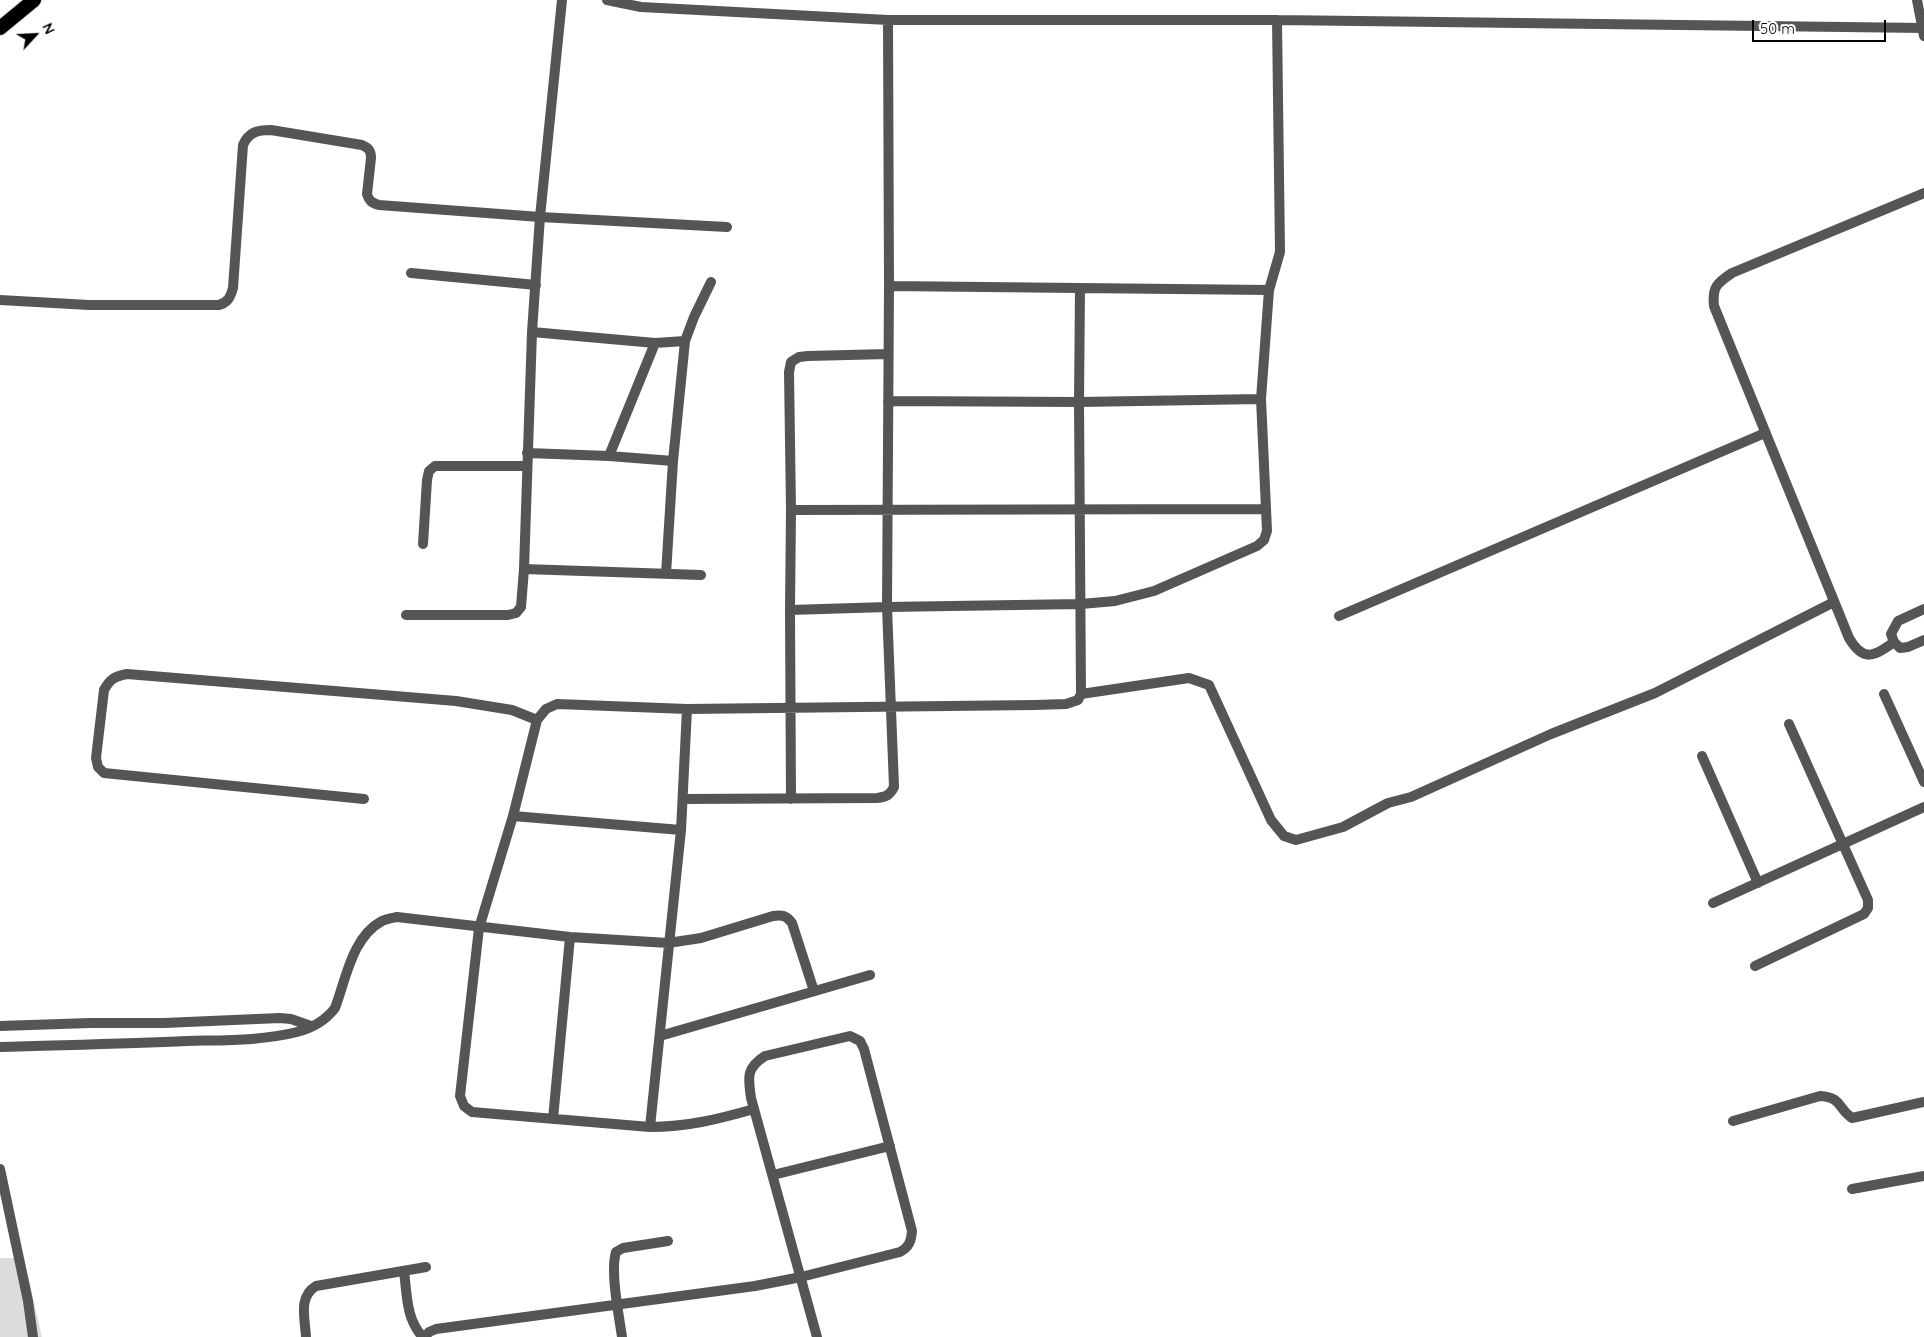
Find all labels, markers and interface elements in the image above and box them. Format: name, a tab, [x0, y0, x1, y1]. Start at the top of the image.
north arrow	[10, 10, 60, 60]
scale bar	[1754, 10, 1888, 42]
text: 50 m	[1760, 19, 1795, 38]
text: N	[38, 20, 59, 37]

